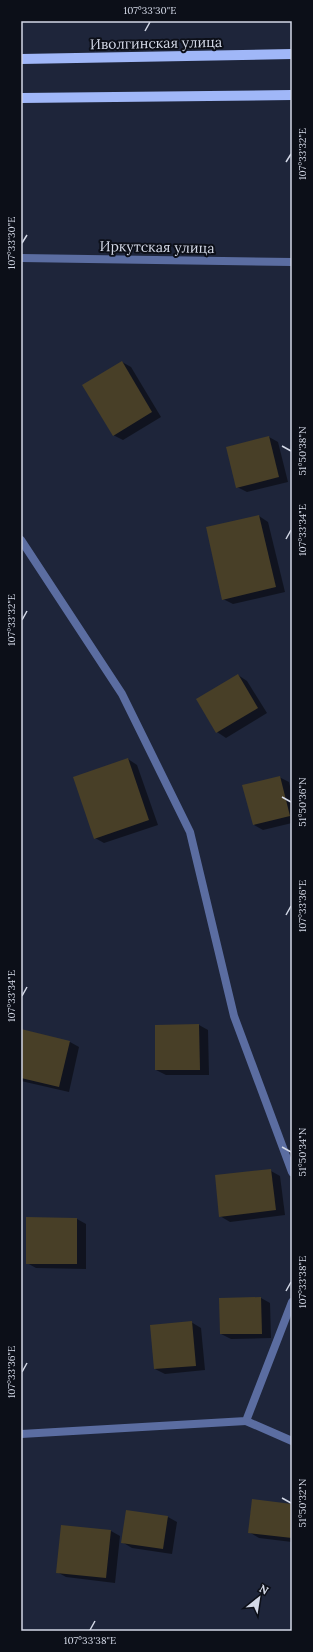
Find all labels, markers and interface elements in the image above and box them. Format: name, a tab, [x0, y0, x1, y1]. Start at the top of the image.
text: 107°33'30"E	[124, 4, 176, 17]
street label: Иволгинская улица	[90, 33, 222, 53]
text: 107°33'32"E	[296, 128, 309, 180]
text: 107°33'30"E	[5, 217, 18, 269]
street label: Иркутская улица	[99, 237, 215, 257]
text: 51°50'38"N	[296, 426, 309, 476]
text: 107°33'34"E	[296, 504, 309, 556]
text: 107°33'32"E	[5, 594, 18, 646]
text: 51°50'36"N	[296, 777, 309, 827]
text: 107°33'36"E	[296, 880, 309, 932]
text: 107°33'34"E	[5, 970, 18, 1022]
text: 51°50'34"N	[296, 1127, 309, 1176]
text: 107°33'38"E	[296, 1256, 309, 1308]
text: 107°33'36"E	[5, 1346, 18, 1398]
text: 51°50'32"N	[296, 1478, 309, 1527]
north arrow	[239, 1578, 279, 1618]
text: N	[257, 1581, 272, 1598]
text: 107°33'38"E	[64, 1634, 116, 1647]

